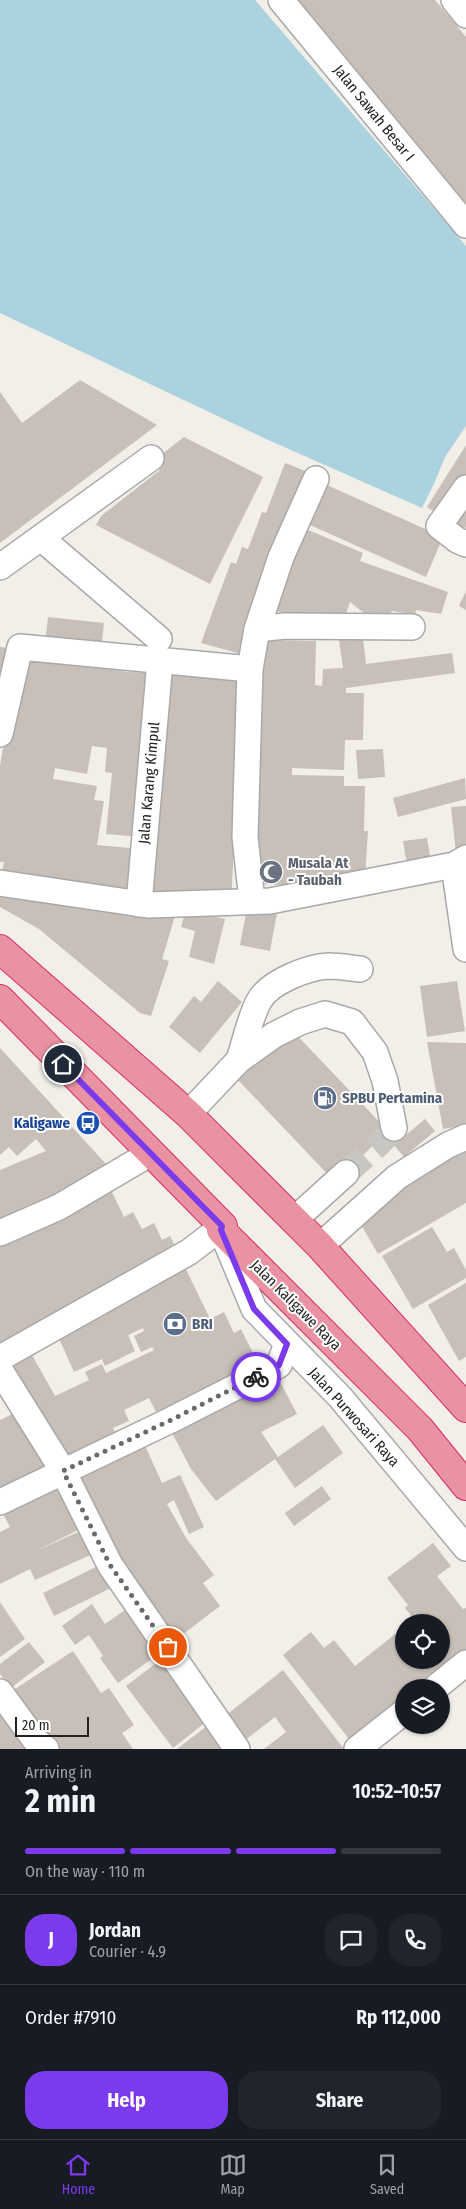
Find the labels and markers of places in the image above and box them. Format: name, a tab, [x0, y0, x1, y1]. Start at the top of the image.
place label: Musala At - Taubah	[288, 854, 349, 889]
mosque icon: Musala At - Taubah	[258, 859, 284, 885]
pin	[42, 1043, 84, 1085]
fuel station icon: SPBU Pertamina	[312, 1085, 338, 1111]
place label: SPBU Pertamina	[342, 1089, 443, 1107]
bus stop icon: Kaligawe	[75, 1110, 101, 1136]
place label: Kaligawe	[14, 1114, 70, 1132]
bank icon: BRI	[162, 1311, 188, 1337]
place label: BRI	[192, 1315, 213, 1333]
pin	[147, 1626, 189, 1668]

